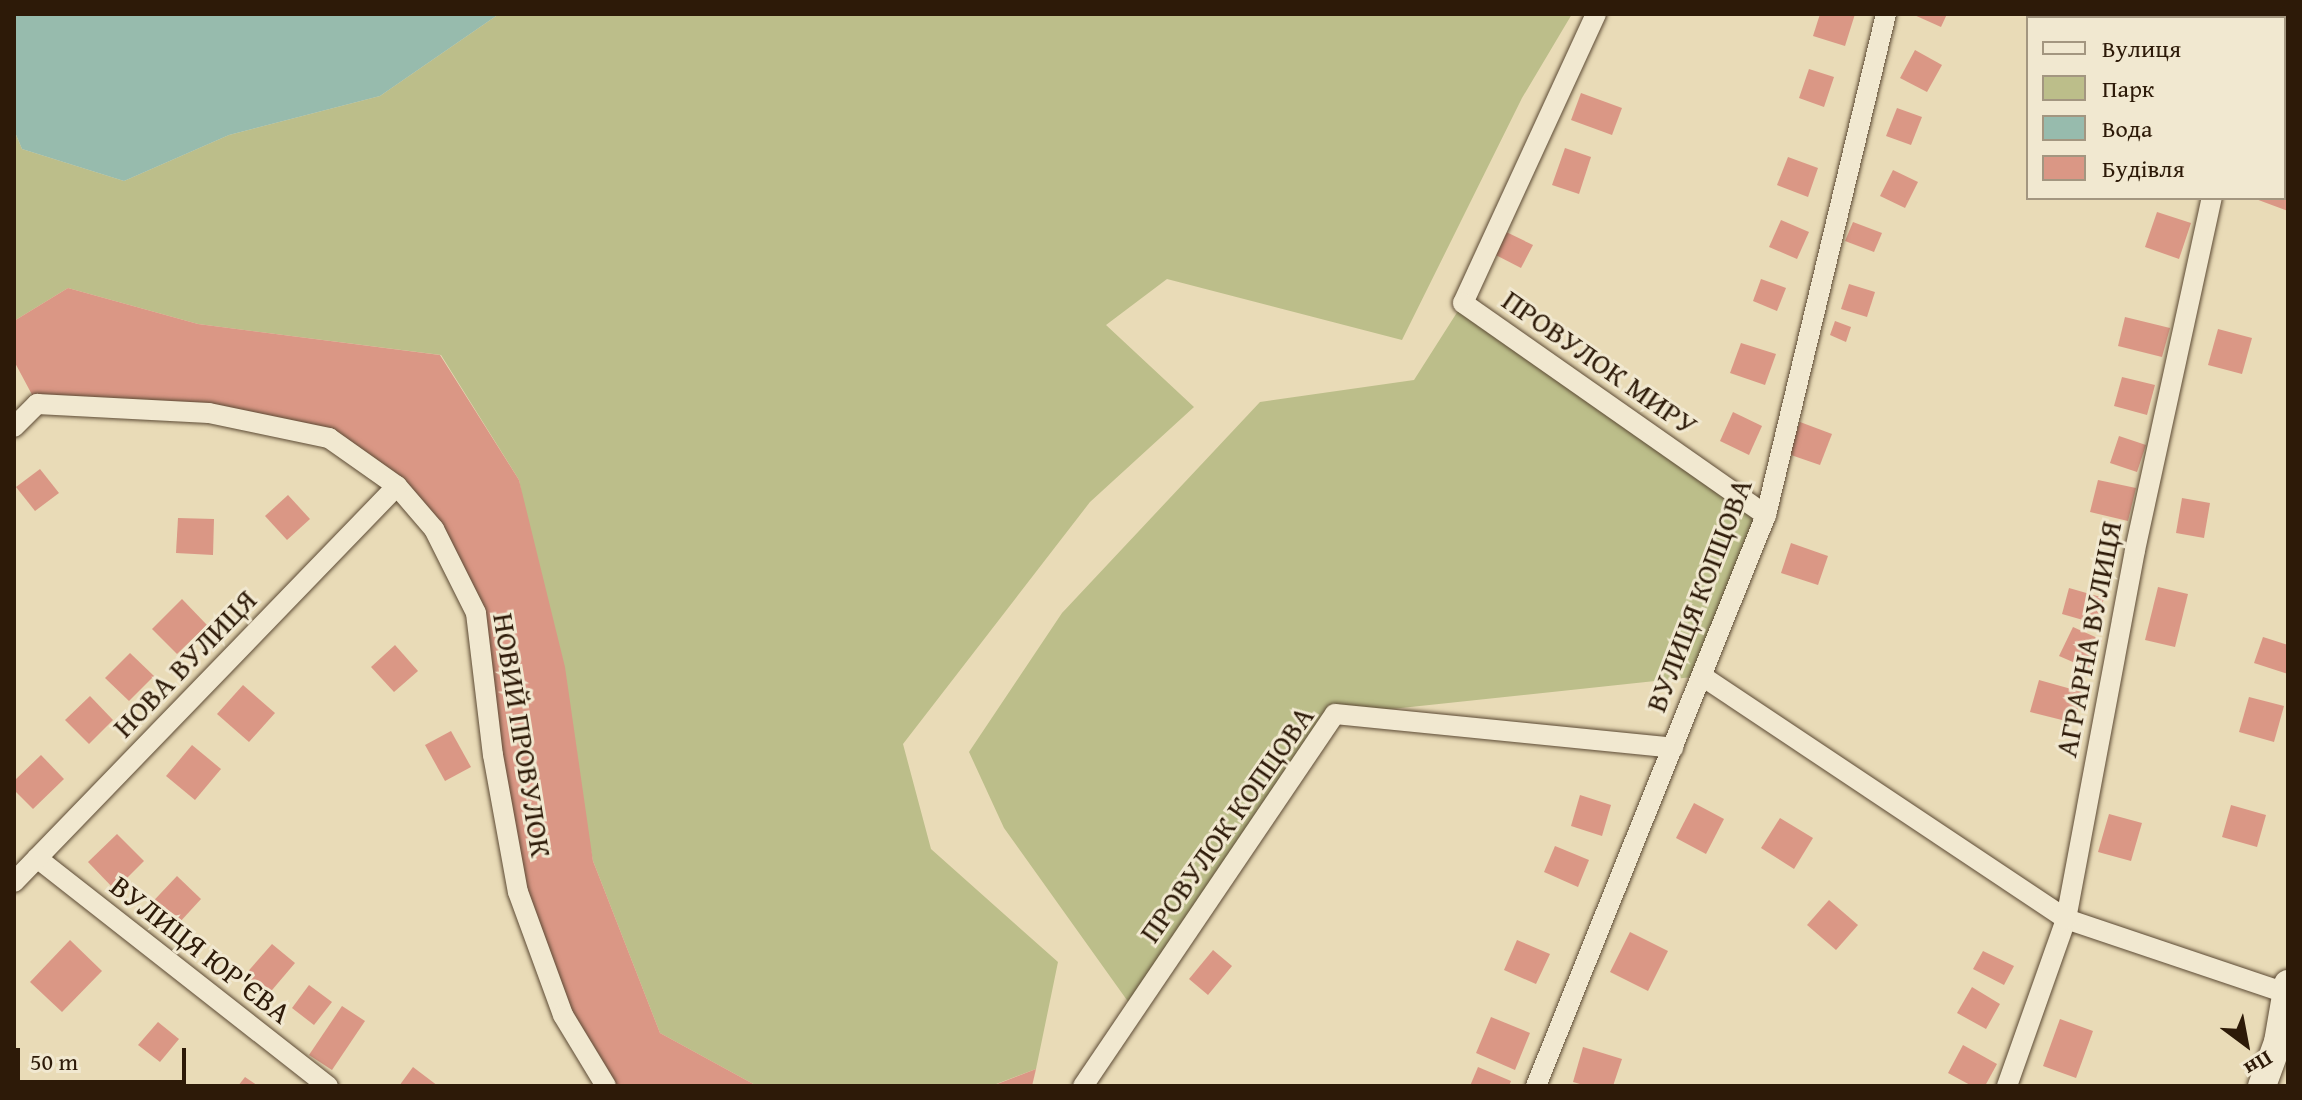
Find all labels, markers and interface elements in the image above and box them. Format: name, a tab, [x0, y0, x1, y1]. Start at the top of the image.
legend	[2026, 16, 2286, 200]
text: Вулиця	[2102, 31, 2181, 66]
text: Парк	[2102, 71, 2154, 106]
text: Вода	[2102, 111, 2152, 146]
text: Будівля	[2102, 151, 2185, 186]
street label: ПРОВУЛОК МИРУ	[1496, 281, 1704, 443]
street label: ВУЛИЦЯ КОПЦОВА	[1637, 473, 1759, 717]
street label: АГРАРНА ВУЛИЦЯ	[2047, 518, 2129, 760]
street label: НОВА ВУЛИЦЯ	[105, 582, 263, 744]
street label: НОВИЙ ПРОВУЛОК	[486, 610, 560, 860]
street label: ПРОВУЛОК КОПЦОВА	[1131, 699, 1321, 949]
street label: ВУЛИЦЯ ЮР'ЄВА	[104, 867, 298, 1031]
north arrow	[2206, 1004, 2286, 1084]
scale bar	[20, 1032, 190, 1082]
text: Пн	[2238, 1043, 2279, 1085]
text: 50 m	[30, 1044, 78, 1079]

